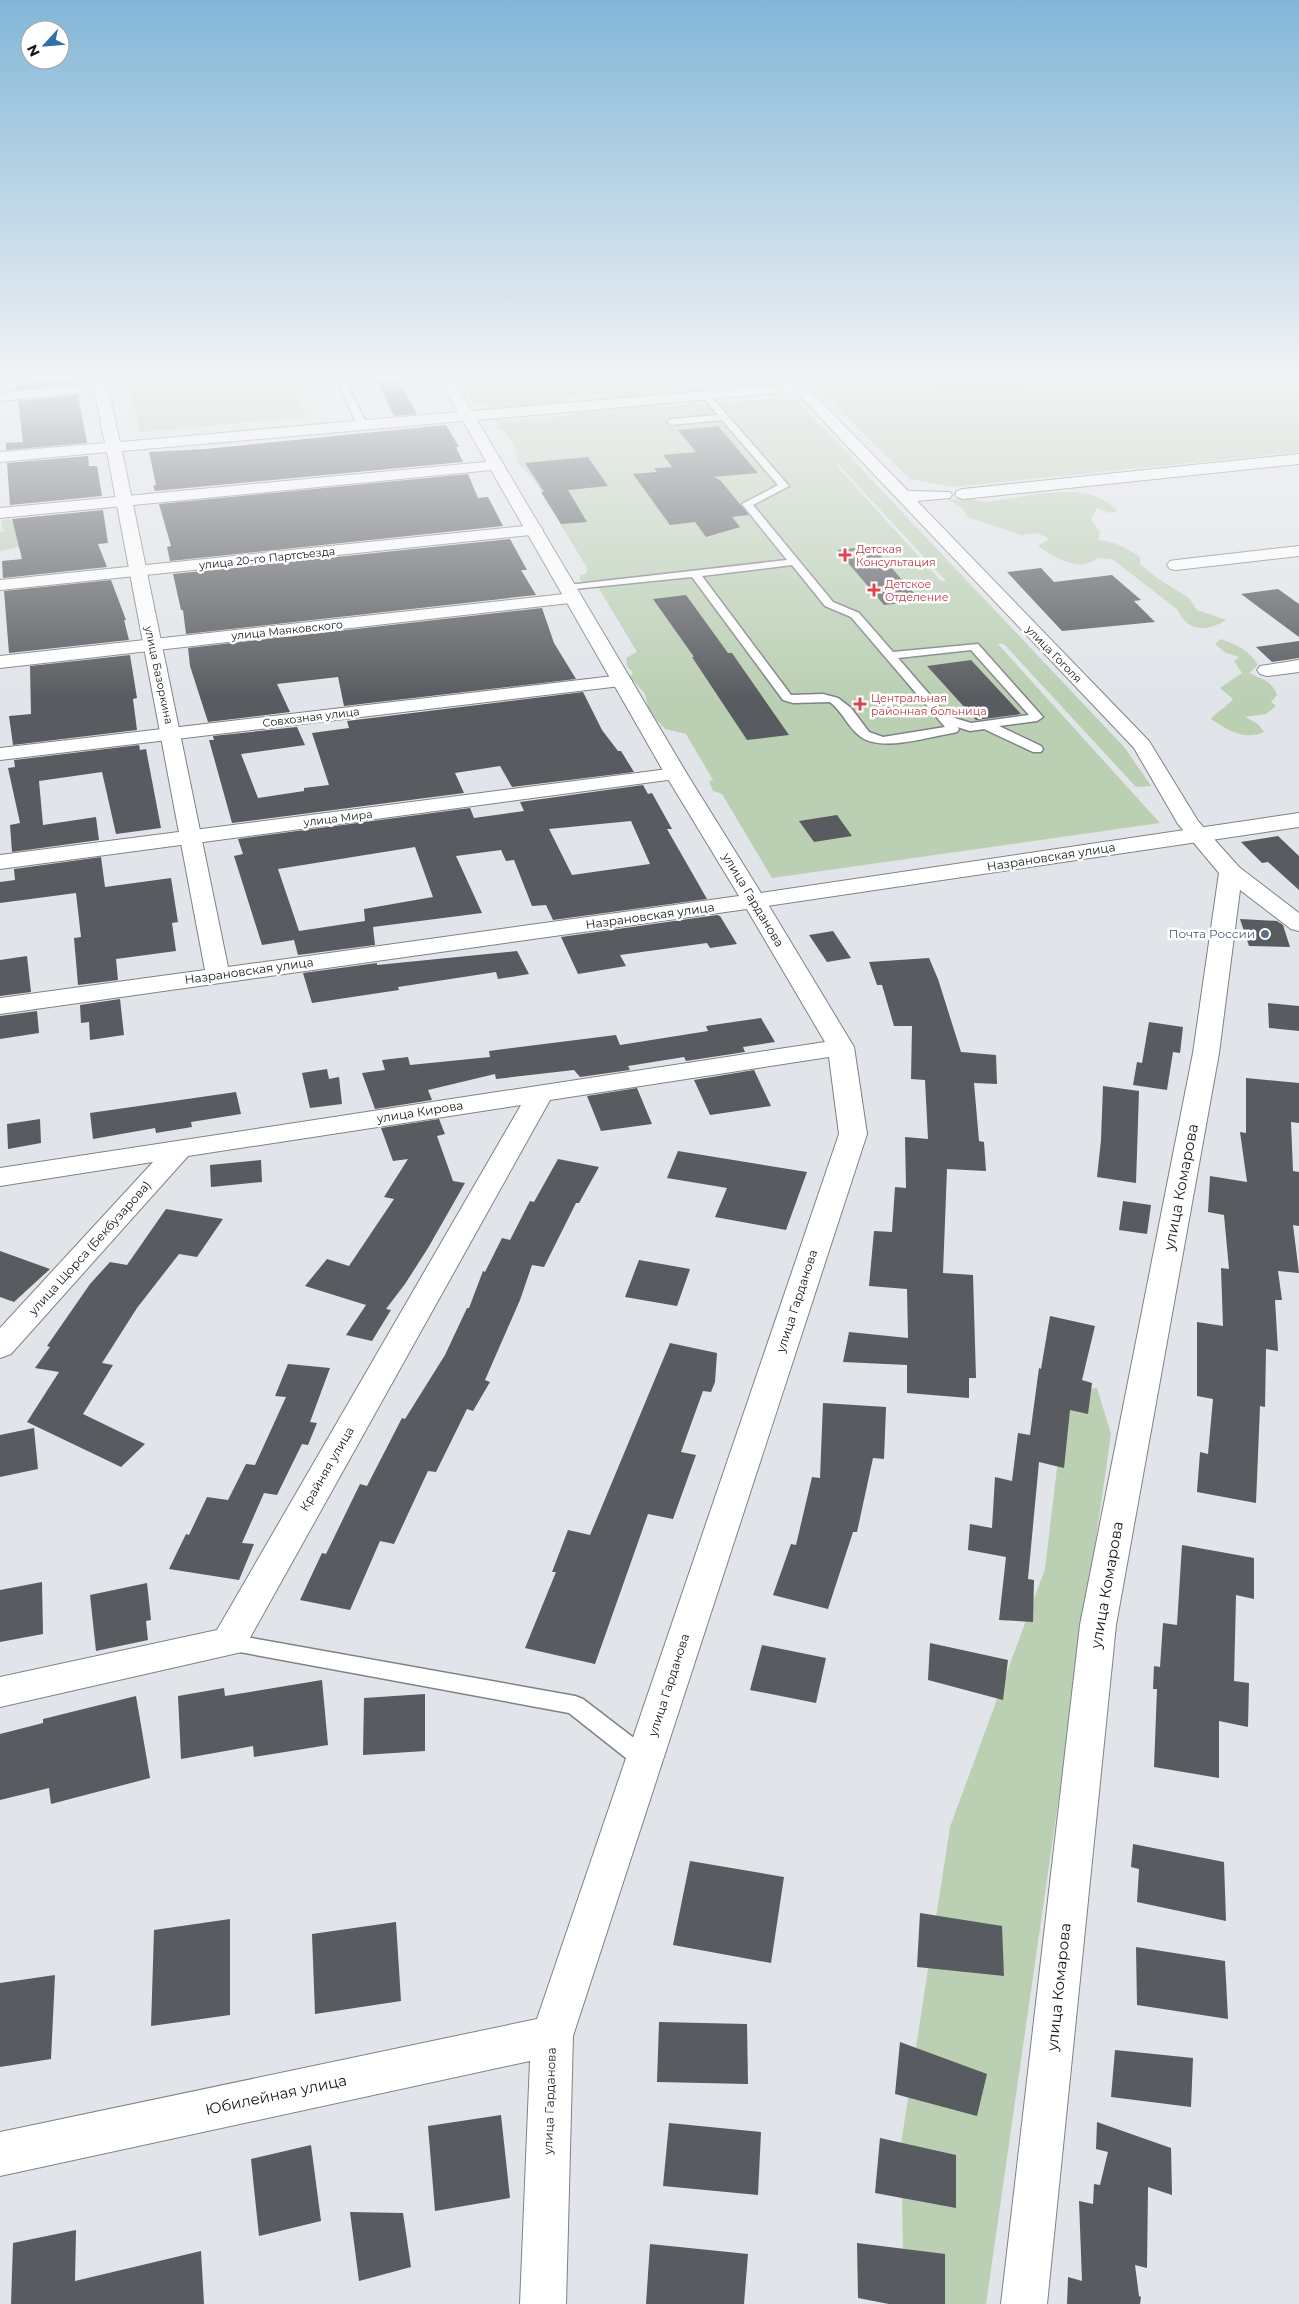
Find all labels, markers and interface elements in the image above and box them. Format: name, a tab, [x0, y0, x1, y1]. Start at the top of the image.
north arrow	[20, 20, 70, 70]
text: N	[23, 42, 44, 60]
place label: Детская Консультация	[856, 542, 936, 569]
street label: улица 20-го Партсъезда	[197, 544, 336, 572]
marker: Детская Консультация	[838, 548, 852, 562]
place label: Детское Отделение	[885, 577, 949, 604]
marker: Детское Отделение	[867, 583, 881, 597]
street label: улица Маяковского	[230, 617, 343, 643]
street label: улица Гоголя	[1022, 622, 1085, 686]
street label: улица Базоркина	[142, 624, 176, 725]
place label: Центральная районная больница	[871, 691, 987, 718]
marker: Центральная районная больница	[853, 697, 867, 711]
street label: Совхозная улица	[262, 704, 360, 730]
street label: улица Мира	[302, 807, 373, 829]
street label: Назрановская улица	[986, 839, 1116, 874]
street label: улица Гарданова	[719, 849, 787, 950]
street label: Назрановская улица	[585, 899, 715, 932]
place label: Почта России	[1169, 926, 1255, 941]
marker: Почта России	[1259, 928, 1271, 940]
street label: Назрановская улица	[184, 954, 314, 987]
street label: улица Кирова	[375, 1097, 464, 1126]
street label: улица Комарова	[1159, 1122, 1202, 1253]
street label: улица Щорса (Бекбузарова)	[25, 1177, 154, 1319]
street label: улица Гарданова	[773, 1248, 820, 1355]
street label: Крайняя улица	[296, 1424, 357, 1514]
street label: улица Комарова	[1086, 1520, 1127, 1651]
street label: улица Гарданова	[645, 1632, 692, 1739]
street label: улица Комарова	[1042, 1922, 1075, 2053]
street label: улица Гарданова	[540, 2047, 559, 2156]
street label: Юбилейная улица	[203, 2070, 348, 2119]

